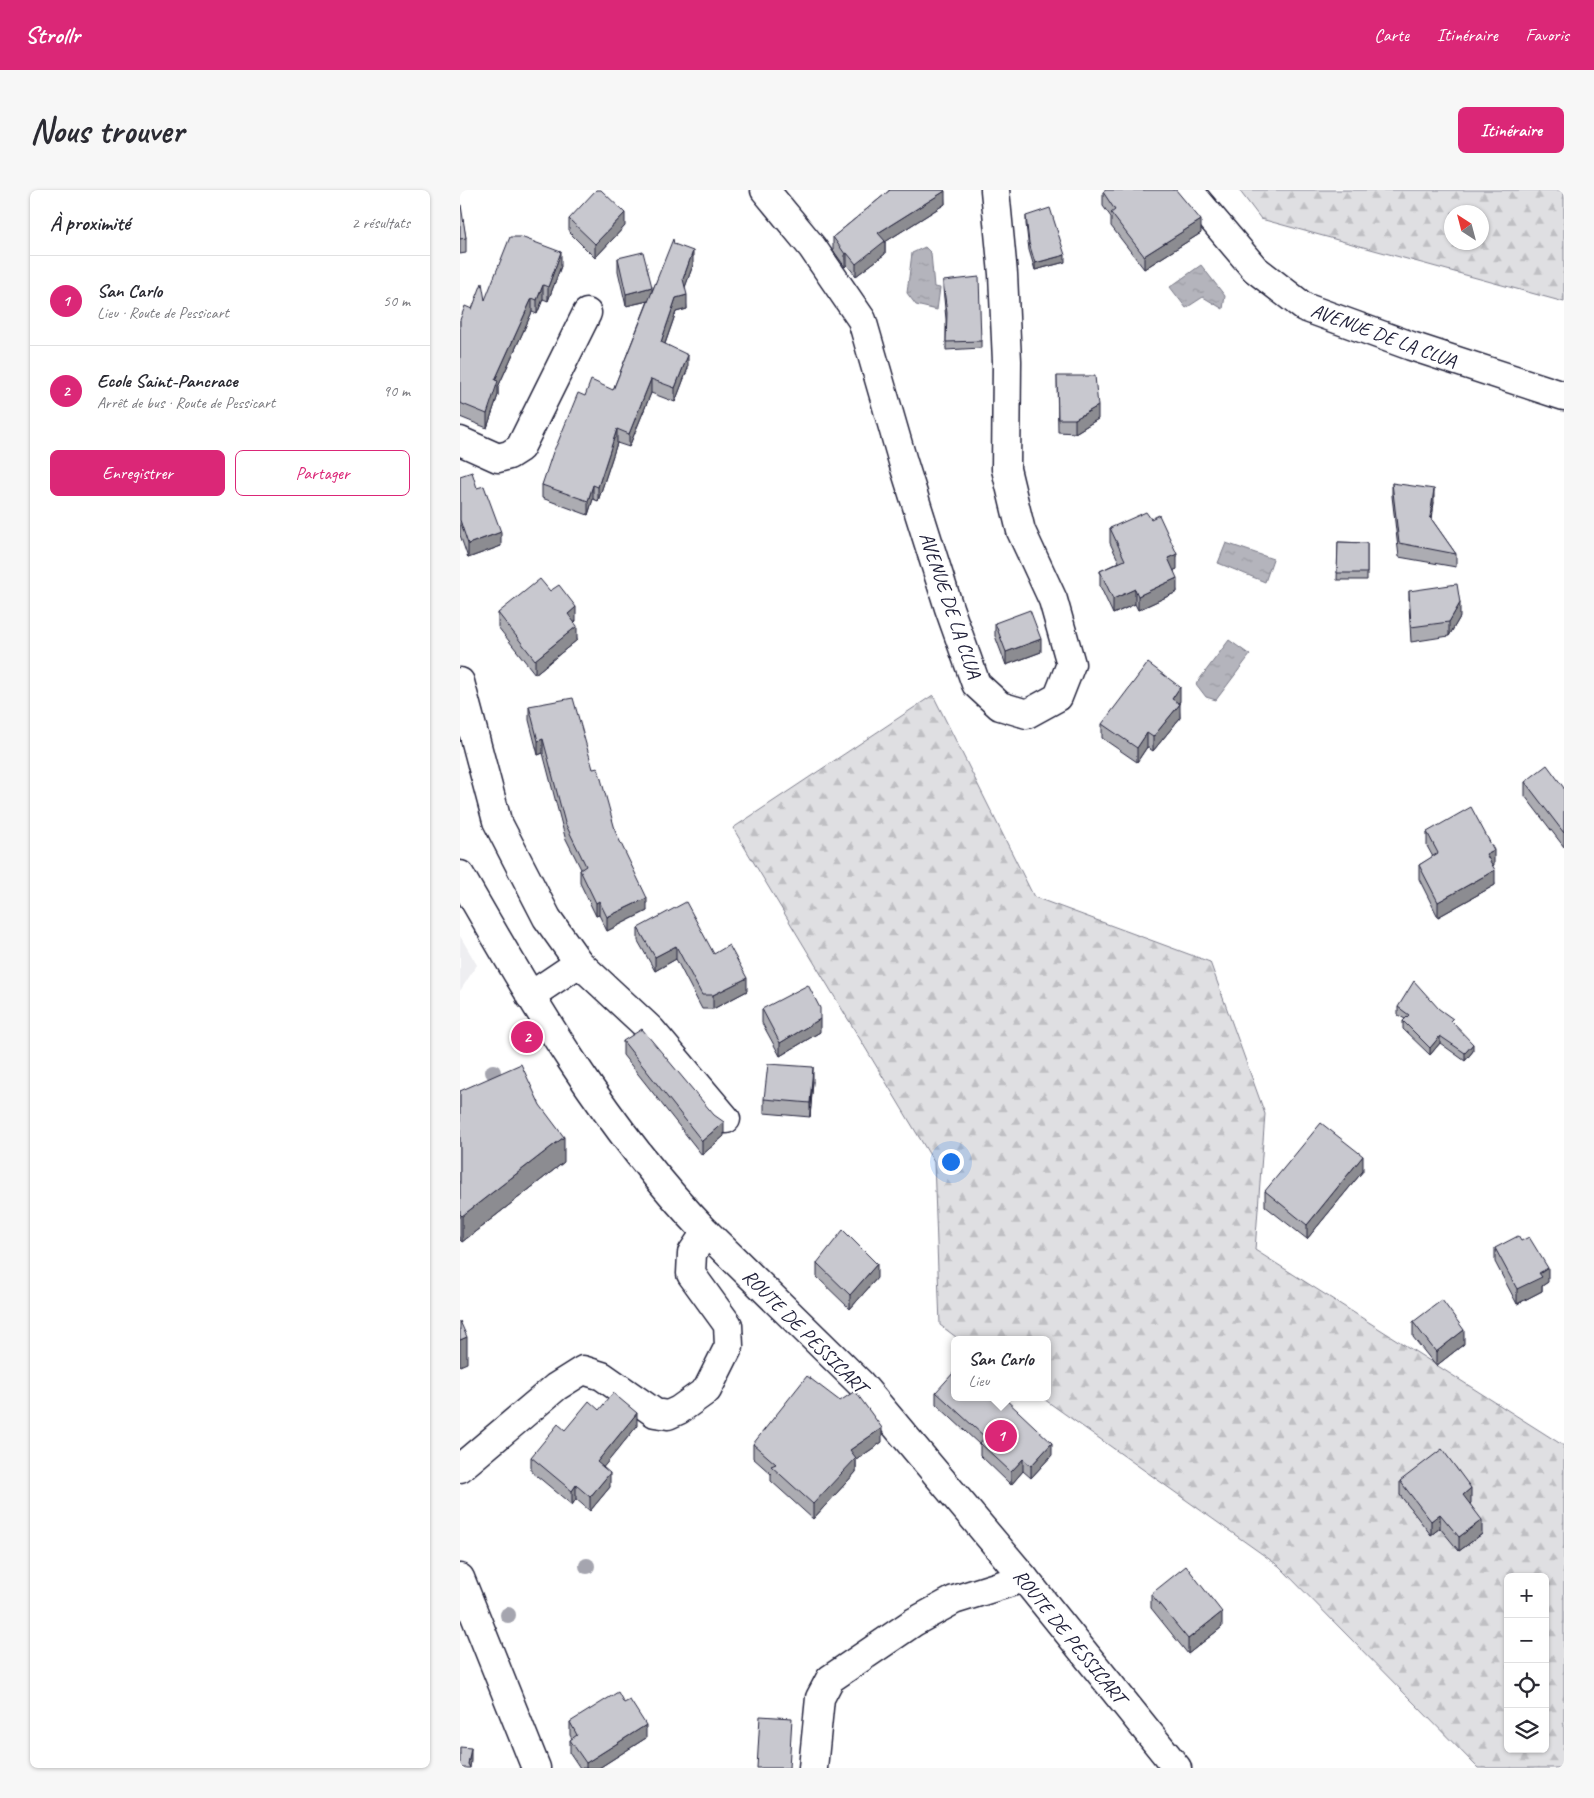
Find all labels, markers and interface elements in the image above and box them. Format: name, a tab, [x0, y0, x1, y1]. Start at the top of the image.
text: Strollr	[25, 20, 80, 50]
text: Carte	[1374, 24, 1409, 46]
text: Itinéraire	[1437, 24, 1498, 46]
text: Favoris	[1526, 24, 1569, 46]
button: Itinéraire	[1458, 107, 1564, 153]
text: Nous trouver	[30, 108, 184, 153]
north arrow	[1444, 205, 1489, 250]
text: À proximité	[50, 210, 130, 236]
text: 2 résultats	[351, 213, 410, 233]
text: San Carlo	[97, 279, 162, 303]
text: 1	[62, 291, 70, 311]
text: 50 m	[383, 291, 410, 311]
street label: AVENUE DE LA CLUA	[1308, 298, 1461, 374]
text: Lieu · Route de Pessicart	[97, 303, 229, 323]
text: Ecole Saint-Pancrace	[97, 369, 238, 393]
text: 2	[62, 381, 70, 401]
text: 90 m	[383, 381, 410, 401]
text: Arrêt de bus · Route de Pessicart	[97, 393, 275, 413]
button: Enregistrer	[50, 450, 225, 496]
button: Partager	[235, 450, 410, 496]
street label: AVENUE DE LA CLUA	[914, 529, 988, 682]
pin: 2	[511, 1018, 543, 1056]
your location	[938, 1149, 964, 1175]
street label: ROUTE DE PESSICART	[737, 1264, 875, 1402]
popup	[951, 1336, 1051, 1401]
text: San Carlo	[968, 1347, 1034, 1371]
text: Lieu	[968, 1371, 989, 1391]
pin: 1	[985, 1417, 1017, 1455]
street label: ROUTE DE PESSICART	[1008, 1564, 1135, 1712]
map controls	[1504, 1573, 1549, 1753]
button: +	[1504, 1573, 1549, 1618]
button: −	[1504, 1618, 1549, 1663]
button: locate	[1504, 1663, 1549, 1708]
button: layers	[1504, 1708, 1549, 1753]

